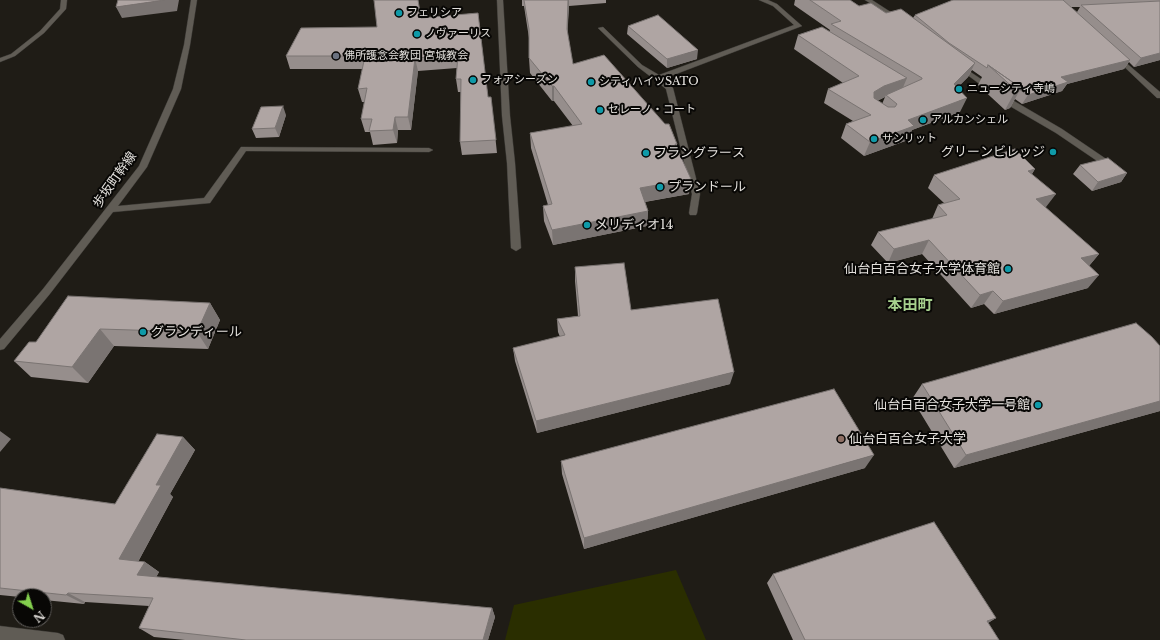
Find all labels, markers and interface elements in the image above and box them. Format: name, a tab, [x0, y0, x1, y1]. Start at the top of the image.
place label: フェリシア	[407, 6, 462, 20]
marker: フェリシア	[394, 8, 404, 18]
place label: ノヴァーリス	[425, 27, 491, 41]
marker: ノヴァーリス	[412, 29, 422, 39]
place label: 佛所護念会教団 宮城教会	[344, 49, 468, 63]
marker: 佛所護念会教団 宮城教会	[331, 51, 341, 61]
place label: フォアシーズン	[481, 73, 558, 87]
marker: フォアシーズン	[468, 75, 478, 85]
place label: シティハイツSATO	[599, 75, 699, 89]
marker: シティハイツSATO	[586, 77, 596, 87]
place label: ニューシティ寺嶋	[967, 82, 1055, 96]
marker: ニューシティ寺嶋	[954, 84, 964, 94]
place label: セレーノ・コート	[608, 103, 696, 117]
marker: セレーノ・コート	[595, 105, 605, 115]
place label: アルカンシェル	[931, 113, 1008, 127]
marker: アルカンシェル	[918, 115, 928, 125]
place label: サンリット	[882, 132, 937, 146]
marker: サンリット	[869, 134, 879, 144]
place label: グリーンビレッジ	[941, 144, 1045, 160]
place label: フラングラース	[654, 145, 745, 161]
marker: グリーンビレッジ	[1048, 147, 1058, 157]
marker: フラングラース	[641, 148, 651, 158]
street label: 歩坂町幹線	[90, 149, 140, 211]
place label: プランドール	[668, 179, 746, 195]
marker: プランドール	[655, 182, 665, 192]
place label: メリディオ14	[595, 217, 673, 233]
marker: メリディオ14	[582, 220, 592, 230]
place label: 仙台白百合女子大学体育館	[844, 261, 1000, 277]
marker: 仙台白百合女子大学体育館	[1003, 264, 1013, 274]
district label: 本田町	[888, 297, 932, 315]
place label: グランディール	[151, 324, 242, 340]
marker: グランディール	[138, 327, 148, 337]
place label: 仙台白百合女子大学一号館	[874, 397, 1030, 413]
marker: 仙台白百合女子大学一号館	[1033, 400, 1043, 410]
place label: 仙台白百合女子大学	[849, 431, 966, 447]
marker: 仙台白百合女子大学	[836, 434, 846, 444]
north arrow	[12, 588, 52, 628]
text: N	[30, 608, 47, 625]

